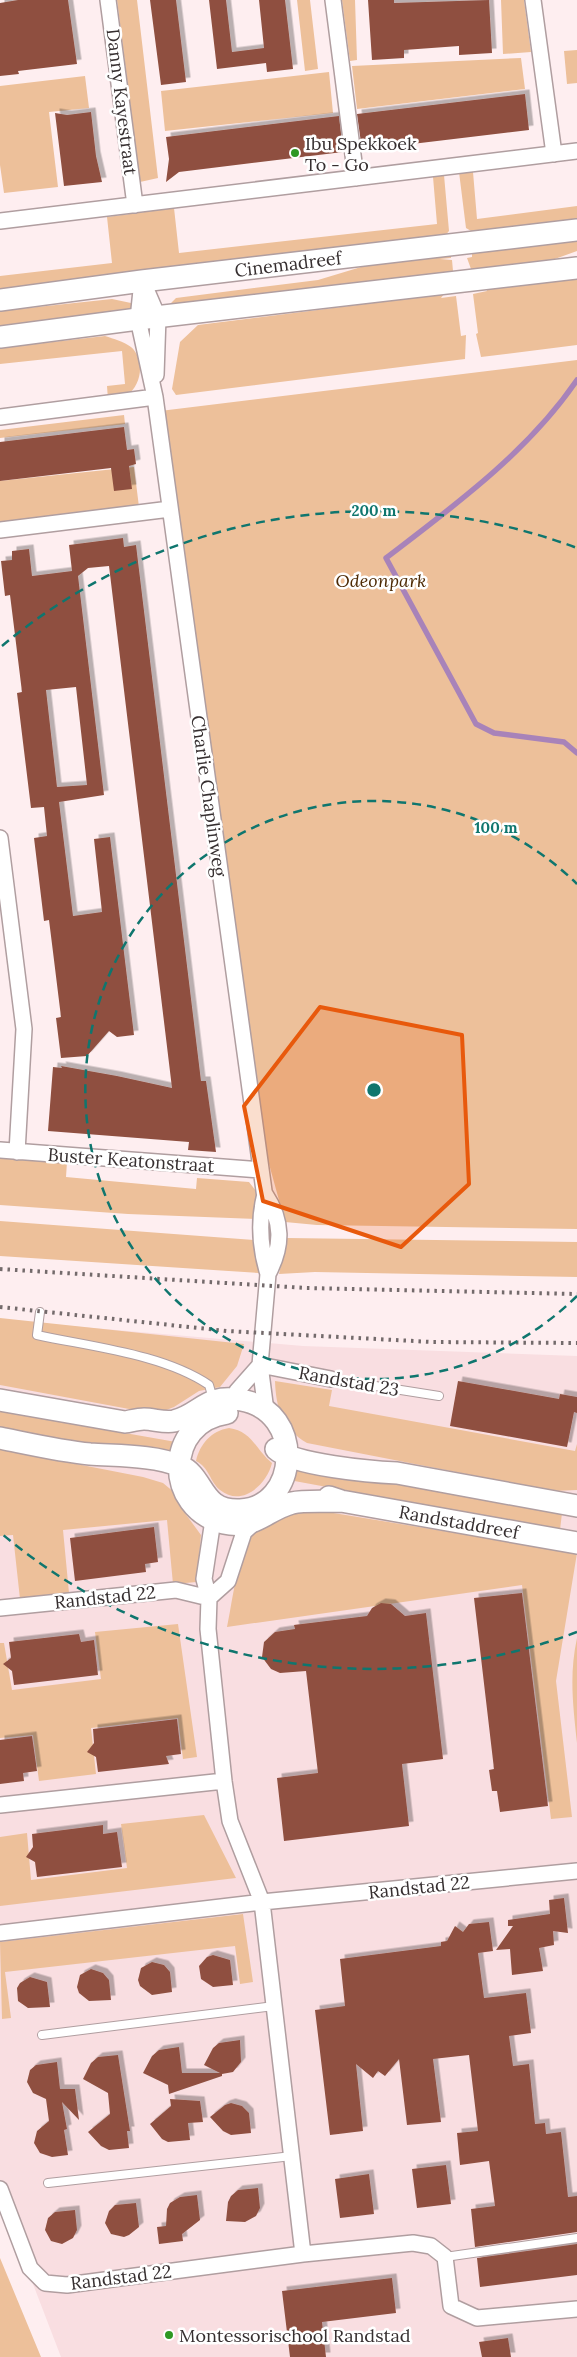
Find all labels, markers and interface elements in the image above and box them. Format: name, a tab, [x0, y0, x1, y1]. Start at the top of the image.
street label: Danny Kayestraat	[102, 27, 142, 177]
place label: Ibu Spekkoek To - Go	[305, 132, 417, 176]
marker: Ibu Spekkoek To - Go	[289, 147, 301, 159]
street label: Cinemadreef	[233, 246, 345, 282]
text: 200 m	[352, 501, 397, 520]
park label: Odeonpark	[336, 569, 426, 592]
street label: Charlie Chaplinweg	[186, 714, 232, 879]
text: 100 m	[475, 818, 518, 837]
centre of rings	[365, 1081, 383, 1099]
street label: Buster Keatonstraat	[47, 1143, 215, 1177]
street label: Randstad 23	[297, 1361, 401, 1401]
street label: Randstaddreef	[397, 1500, 523, 1544]
street label: Randstad 22	[53, 1580, 157, 1614]
street label: Randstad 22	[367, 1870, 471, 1904]
street label: Randstad 22	[69, 2259, 173, 2295]
place label: Montessorischool Randstad	[179, 2324, 411, 2347]
marker: Montessorischool Randstad	[163, 2329, 175, 2341]

